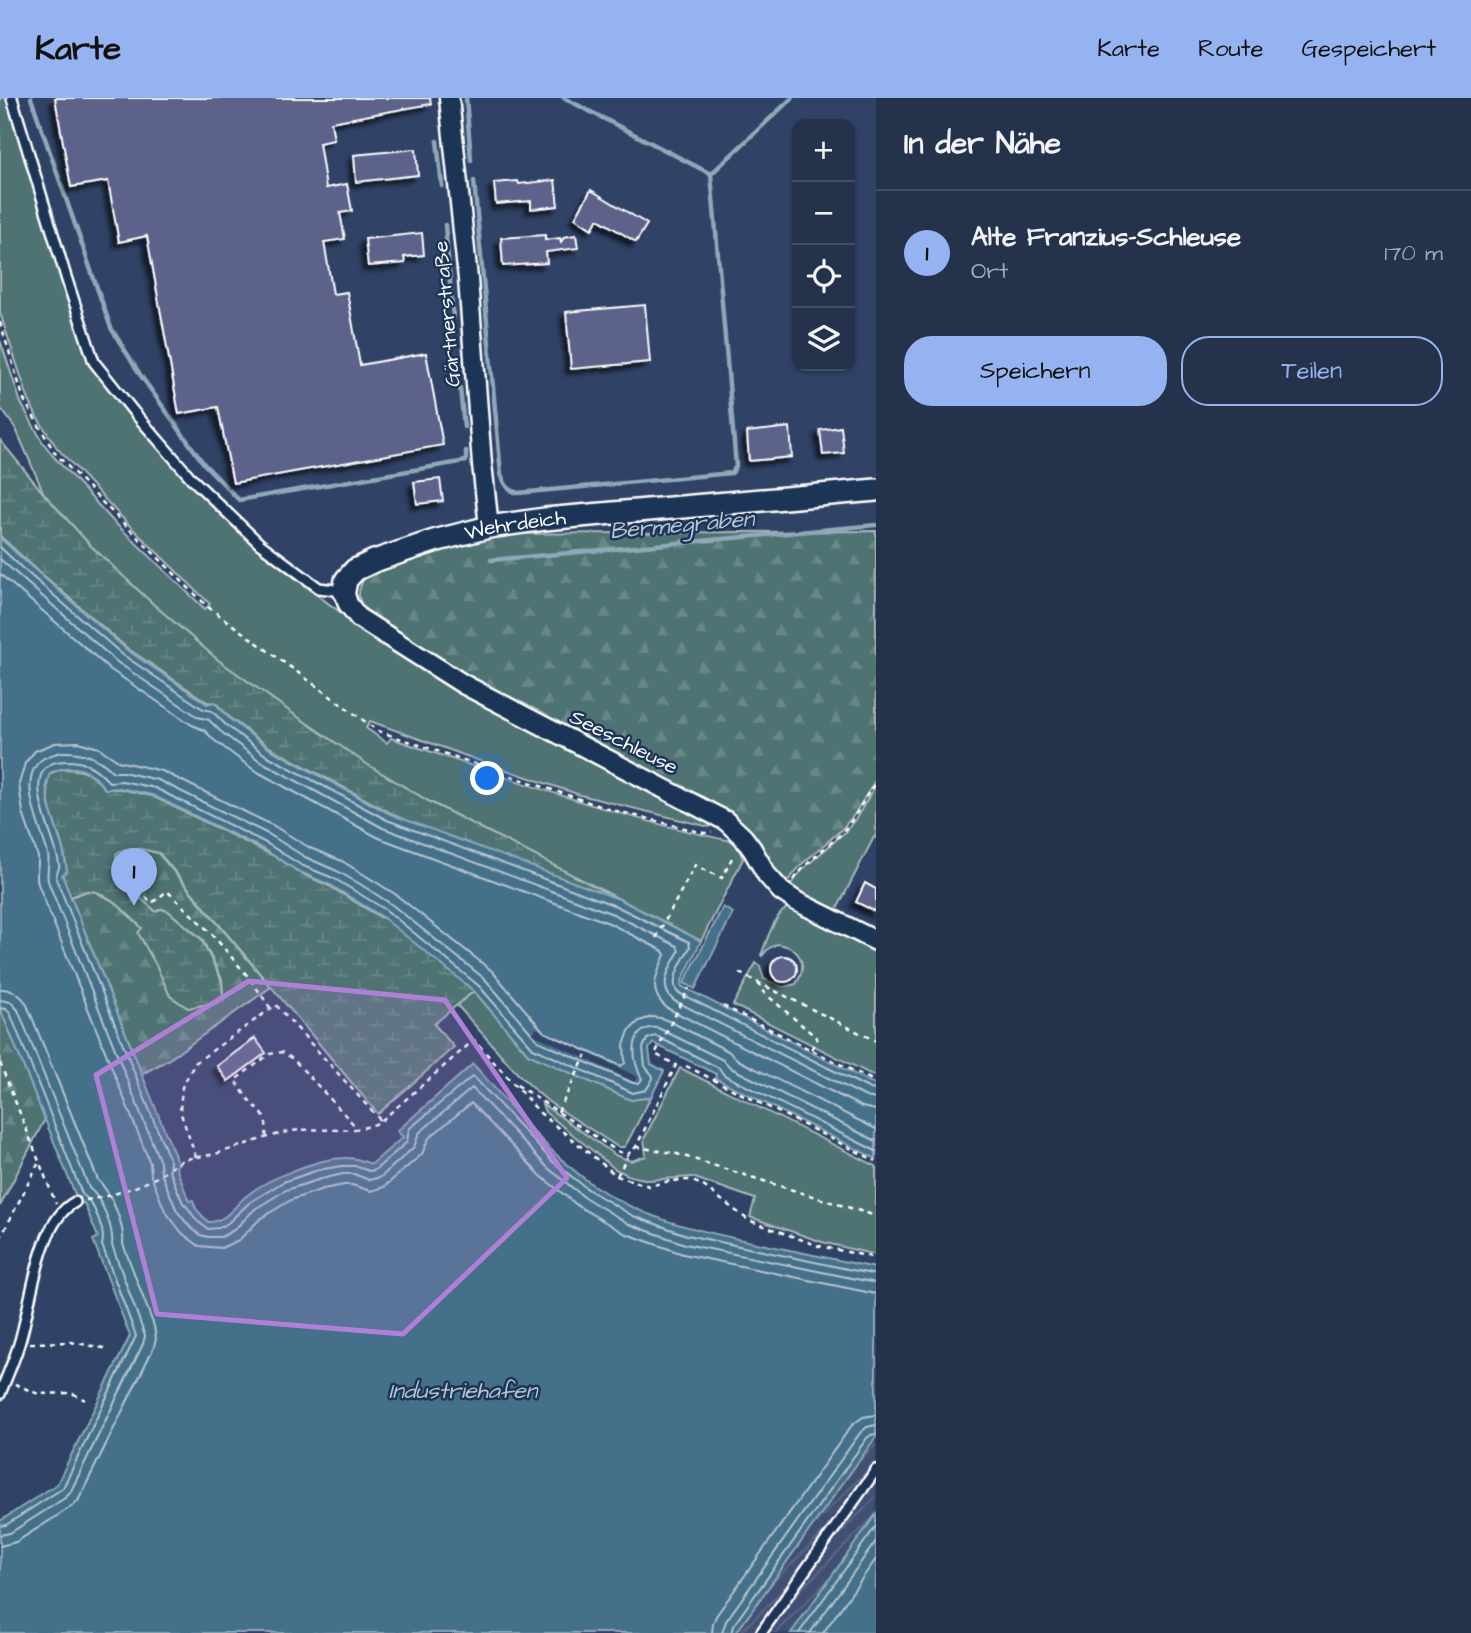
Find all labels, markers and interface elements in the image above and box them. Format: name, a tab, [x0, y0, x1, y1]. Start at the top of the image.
text: Karte	[35, 26, 121, 72]
text: Karte	[1097, 32, 1160, 66]
text: Route	[1198, 32, 1263, 66]
text: Gespeichert	[1301, 32, 1436, 66]
map controls	[792, 119, 855, 371]
button: +	[792, 119, 855, 182]
text: In der Nähe	[904, 123, 1061, 165]
button: −	[792, 182, 855, 245]
text: Alte Franzius-Schleuse	[971, 219, 1241, 255]
text: 1	[926, 237, 928, 269]
text: 170 m	[1384, 237, 1443, 269]
street label: Gärtnerstraße	[426, 240, 468, 388]
button: locate	[792, 245, 855, 308]
text: Ort	[971, 255, 1008, 287]
button: layers	[792, 308, 855, 371]
button: Speichern	[904, 336, 1167, 406]
button: Teilen	[1181, 336, 1443, 406]
street label: Wehrdeich	[461, 503, 568, 547]
water label: Bermegraben	[608, 503, 758, 548]
street label: Seeschleuse	[565, 702, 683, 782]
your location	[470, 761, 504, 795]
pin: 1	[111, 848, 157, 906]
water label: Industriehafen	[389, 1375, 540, 1407]

